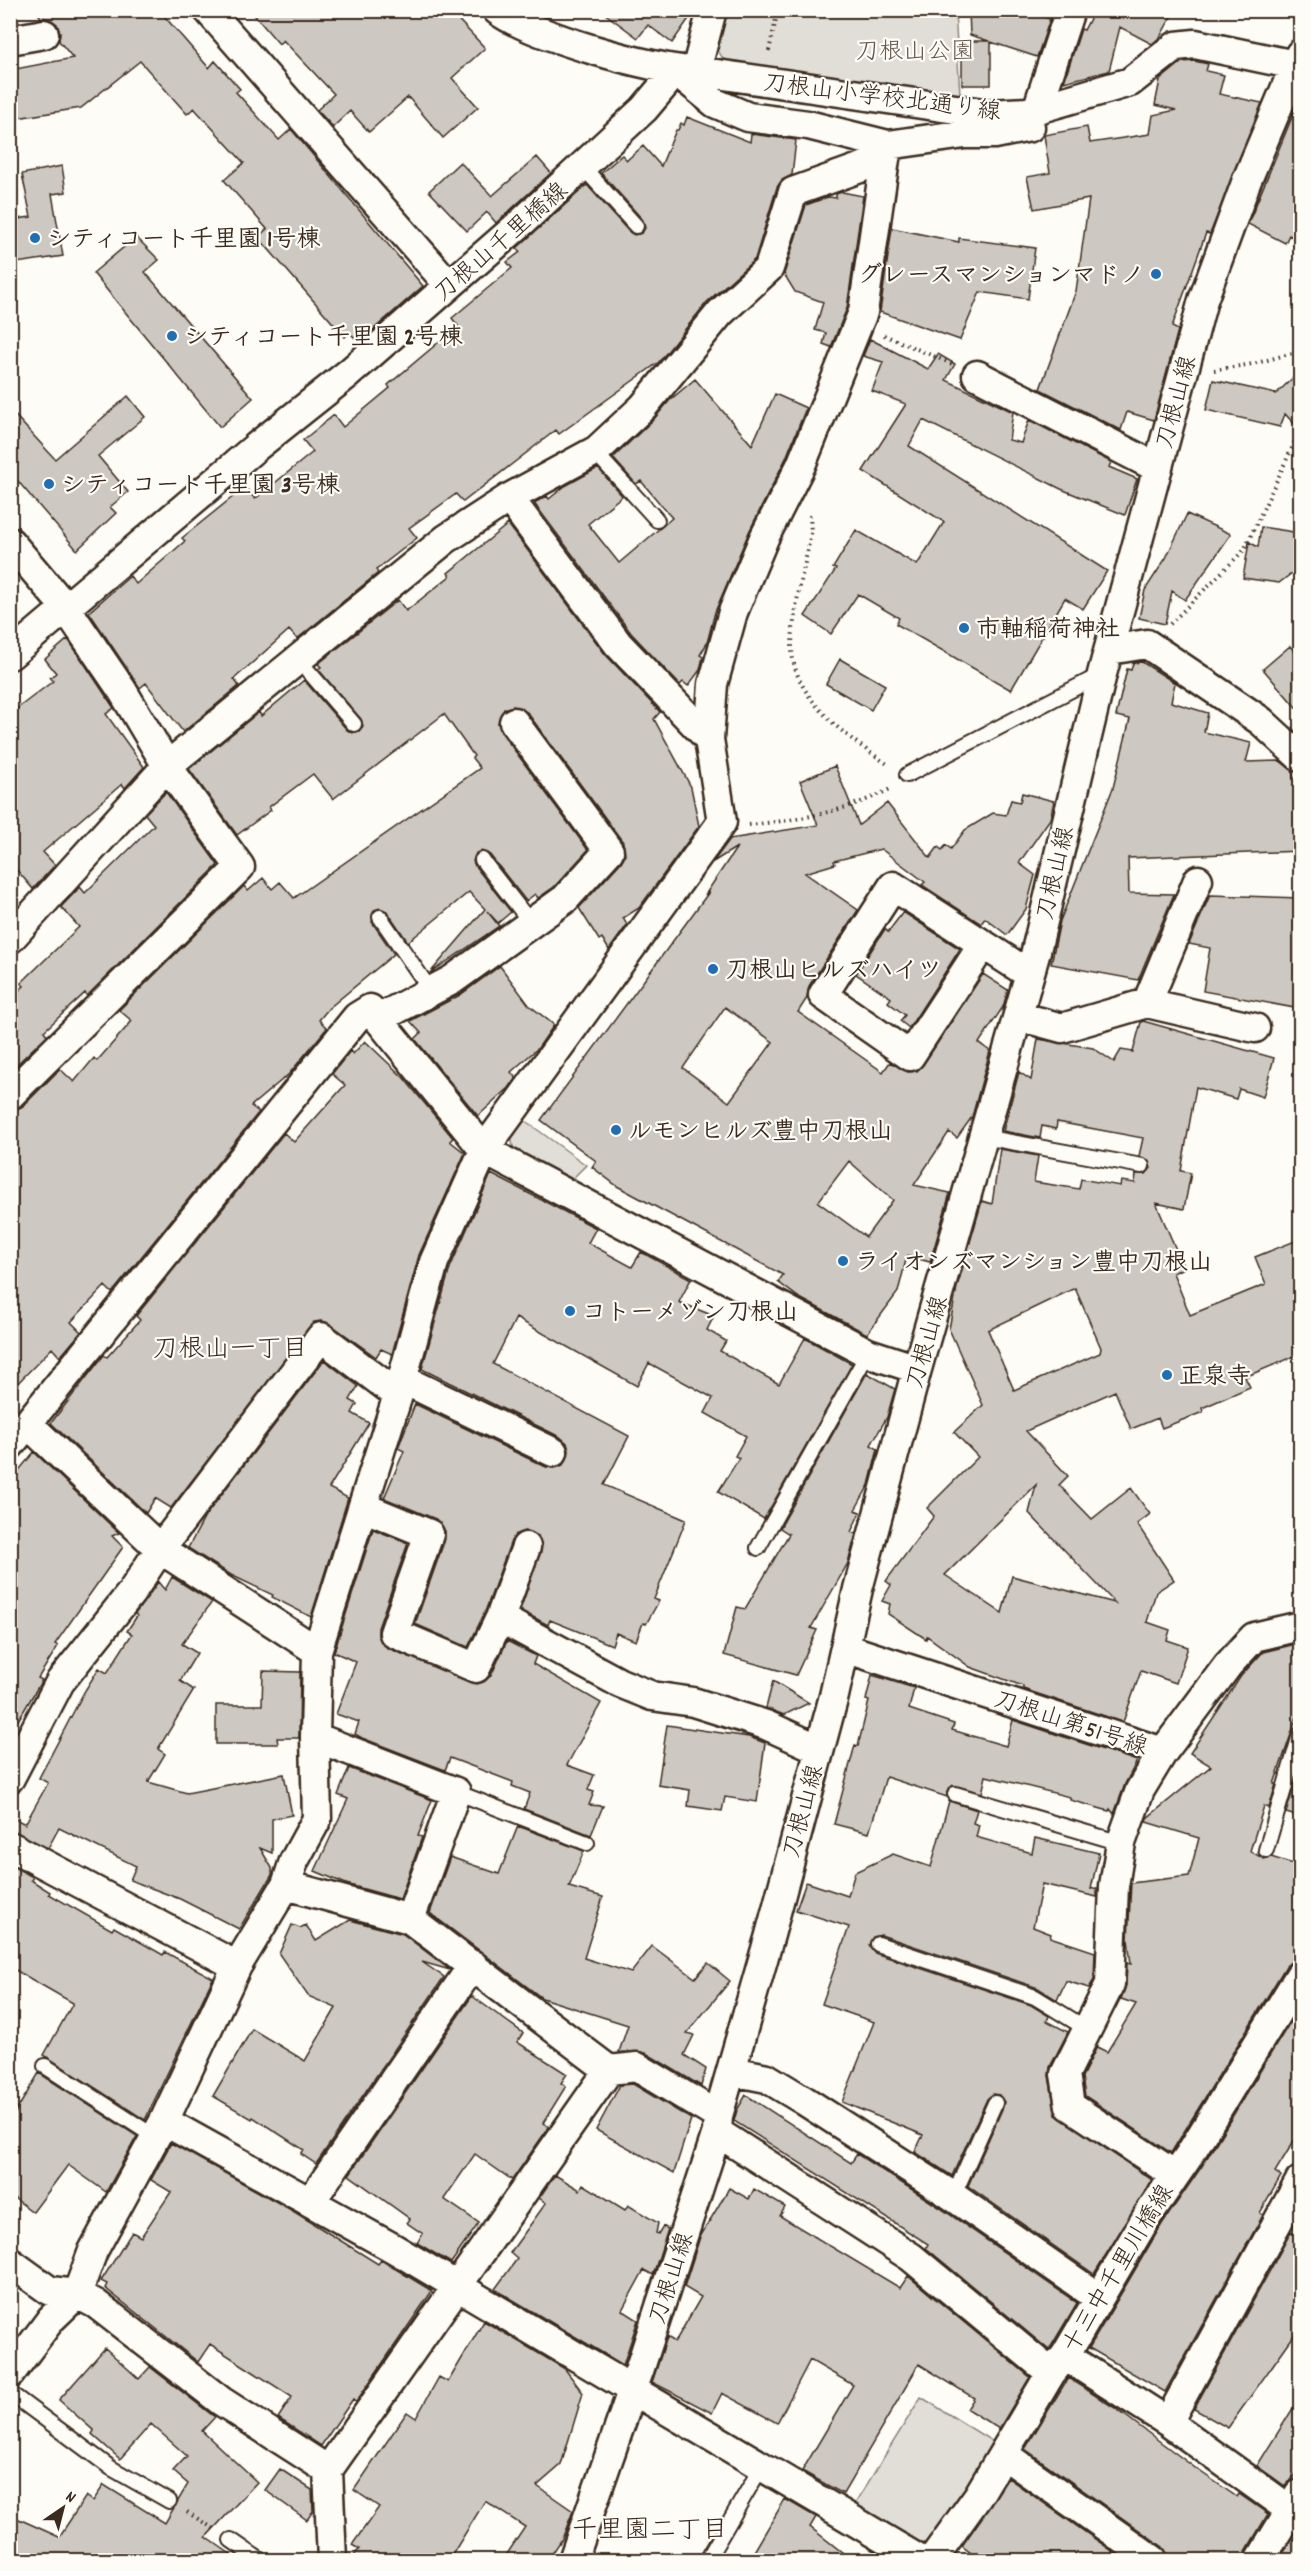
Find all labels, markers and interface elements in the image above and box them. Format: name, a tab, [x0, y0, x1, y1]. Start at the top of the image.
park label: 刀根山公園	[855, 36, 975, 70]
street label: 刀根山小学校北通り線	[760, 67, 1003, 130]
street label: 刀根山千里橋線	[427, 175, 577, 311]
place label: シティコート千里園 1号棟	[47, 224, 321, 258]
marker: シティコート千里園 1号棟	[28, 231, 42, 245]
place label: グレースマンションマドノ	[858, 260, 1144, 294]
marker: グレースマンションマドノ	[1149, 267, 1163, 281]
place label: シティコート千里園 2号棟	[184, 322, 464, 356]
marker: シティコート千里園 2号棟	[165, 329, 179, 343]
street label: 刀根山線	[1149, 352, 1207, 454]
place label: シティコート千里園 3号棟	[61, 470, 341, 504]
marker: シティコート千里園 3号棟	[42, 477, 56, 491]
place label: 市軸稲荷神社	[976, 614, 1120, 648]
marker: 市軸稲荷神社	[957, 621, 971, 635]
street label: 刀根山線	[1030, 823, 1084, 924]
place label: 刀根山ヒルズハイツ	[725, 955, 941, 989]
marker: 刀根山ヒルズハイツ	[706, 962, 720, 976]
place label: ルモンヒルズ豊中刀根山	[628, 1116, 892, 1150]
marker: ルモンヒルズ豊中刀根山	[609, 1123, 623, 1137]
place label: ライオンズマンション豊中刀根山	[855, 1247, 1212, 1281]
marker: ライオンズマンション豊中刀根山	[836, 1254, 850, 1268]
street label: 刀根山線	[899, 1292, 958, 1394]
place label: コトーメゾン刀根山	[582, 1297, 798, 1331]
marker: コトーメゾン刀根山	[563, 1304, 577, 1318]
district label: 刀根山一丁目	[152, 1332, 308, 1369]
place label: 正泉寺	[1179, 1361, 1251, 1395]
marker: 正泉寺	[1160, 1368, 1174, 1382]
street label: 刀根山第51号線	[989, 1684, 1152, 1766]
street label: 刀根山線	[776, 1761, 834, 1863]
street label: 十三中千里川橋線	[1056, 2179, 1184, 2361]
street label: 刀根山線	[642, 2228, 704, 2330]
north arrow	[33, 2478, 93, 2538]
text: N	[60, 2486, 80, 2510]
district label: 千里園二丁目	[572, 2513, 728, 2550]

